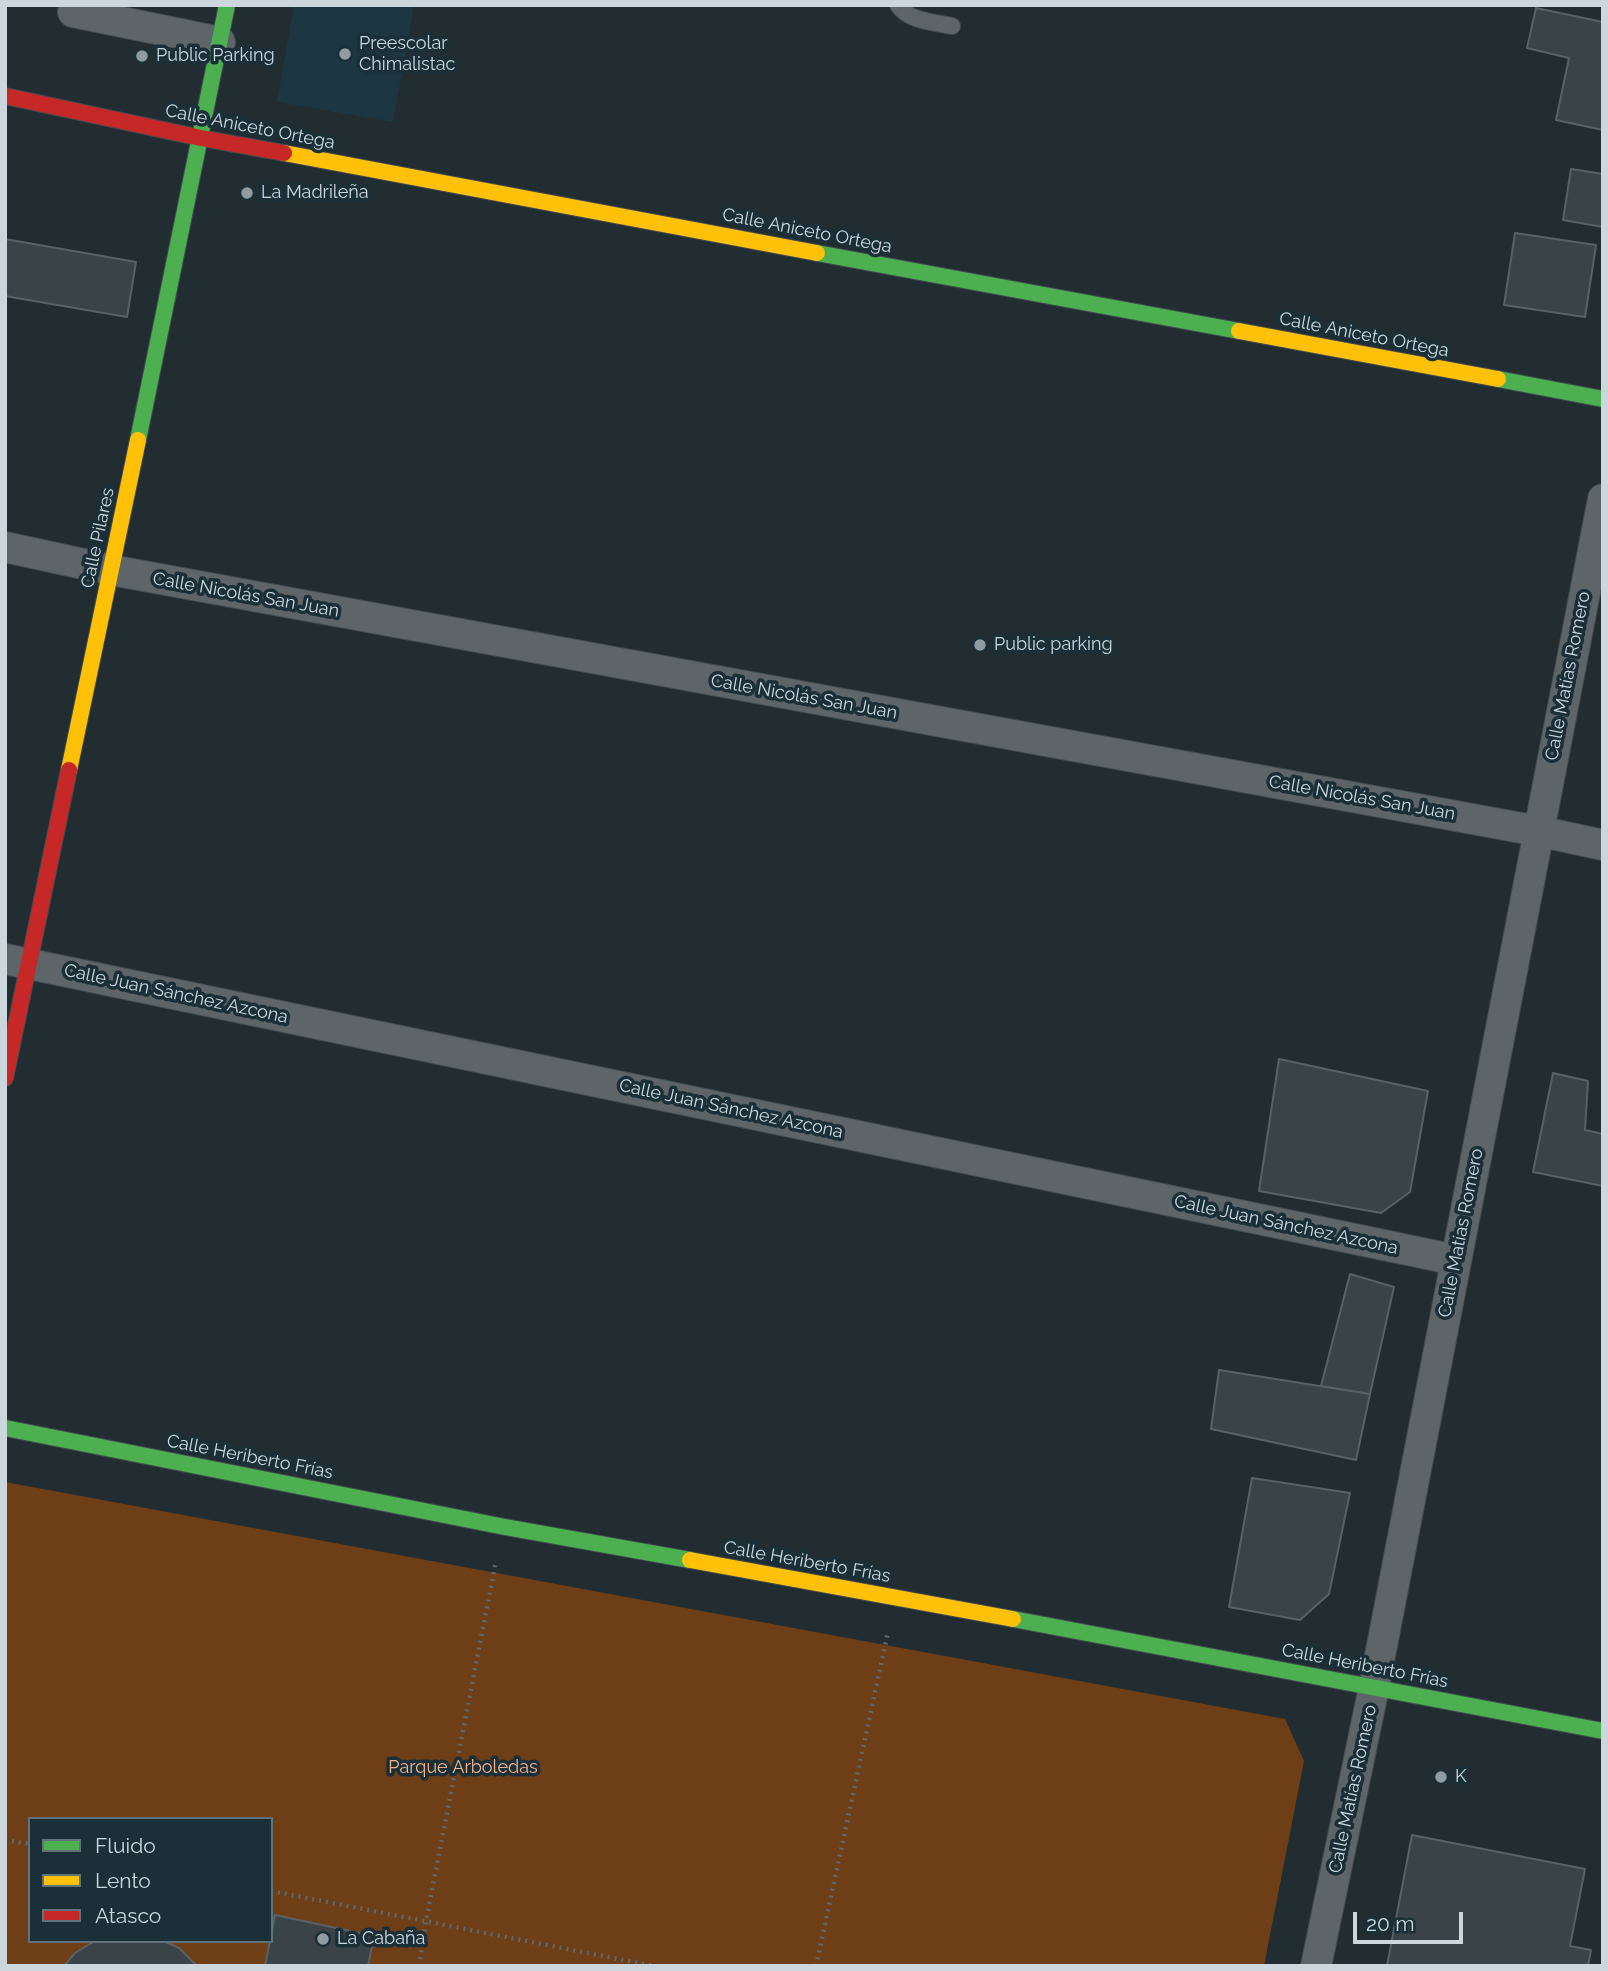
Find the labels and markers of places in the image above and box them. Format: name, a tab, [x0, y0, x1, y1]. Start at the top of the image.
place label: Preescolar Chimalistac	[359, 33, 455, 76]
place label: Public Parking	[156, 45, 275, 67]
marker: Preescolar Chimalistac	[337, 46, 353, 62]
marker: Public Parking	[134, 48, 150, 64]
place label: La Madrileña	[261, 182, 369, 204]
marker: La Madrileña	[239, 185, 255, 201]
place label: Public parking	[994, 634, 1113, 656]
marker: Public parking	[972, 637, 988, 653]
place label: K	[1455, 1766, 1467, 1788]
marker: K	[1433, 1769, 1449, 1785]
place label: La Cabaña	[337, 1928, 425, 1950]
marker: La Cabaña	[315, 1931, 331, 1947]

